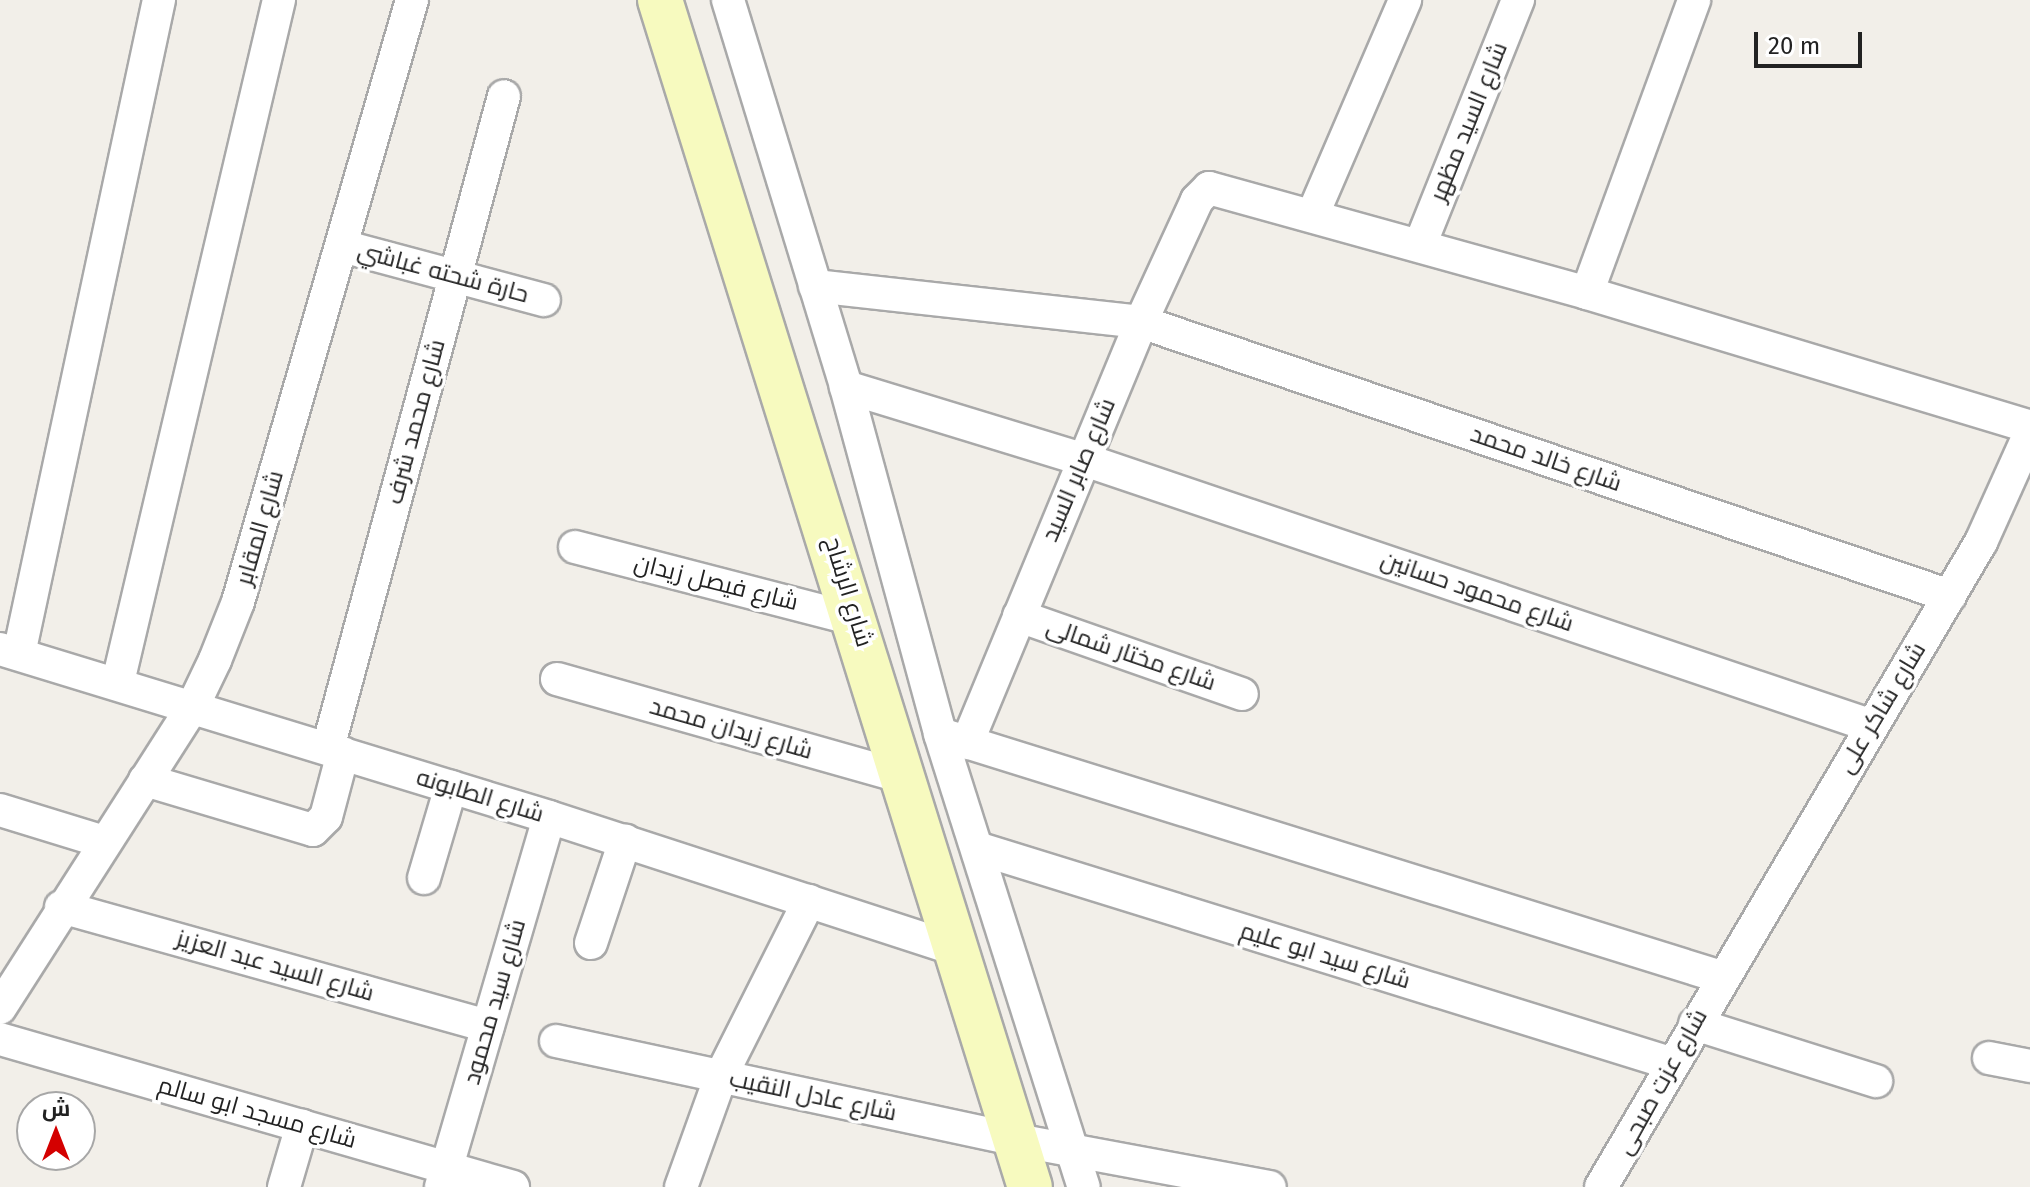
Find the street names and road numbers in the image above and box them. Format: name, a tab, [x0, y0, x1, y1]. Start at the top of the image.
street label: شارع السيد مظهر	[1424, 38, 1514, 206]
street label: حارة شحته غباشي	[354, 236, 532, 310]
street label: شارع محمد شرف	[380, 336, 452, 508]
street label: شارع صابر السيد	[1036, 394, 1122, 546]
street label: شارع خالد محمد	[1467, 420, 1625, 498]
street label: شارع المقابر	[230, 467, 290, 589]
street label: شارع الرشاح	[818, 533, 878, 651]
street label: شارع محمود حسانين	[1377, 545, 1577, 639]
street label: شارع فيصل زيدان	[631, 549, 801, 617]
street label: شارع مختار شمالى	[1043, 613, 1219, 697]
street label: شارع شاكر على	[1832, 637, 1932, 779]
street label: شارع زيدان محمد	[646, 692, 816, 766]
street label: شارع الطابونه	[413, 763, 547, 829]
street label: شارع سيد محمود	[458, 916, 532, 1088]
street label: شارع سيد ابو عليم	[1236, 916, 1414, 996]
street label: شارع السيد عبد العزيز	[173, 924, 377, 1008]
street label: شارع عزت صبحى	[1610, 1004, 1714, 1160]
street label: شارع عادل النقيب	[727, 1064, 899, 1128]
street label: شارع مسجد ابو سالم	[154, 1071, 360, 1155]

